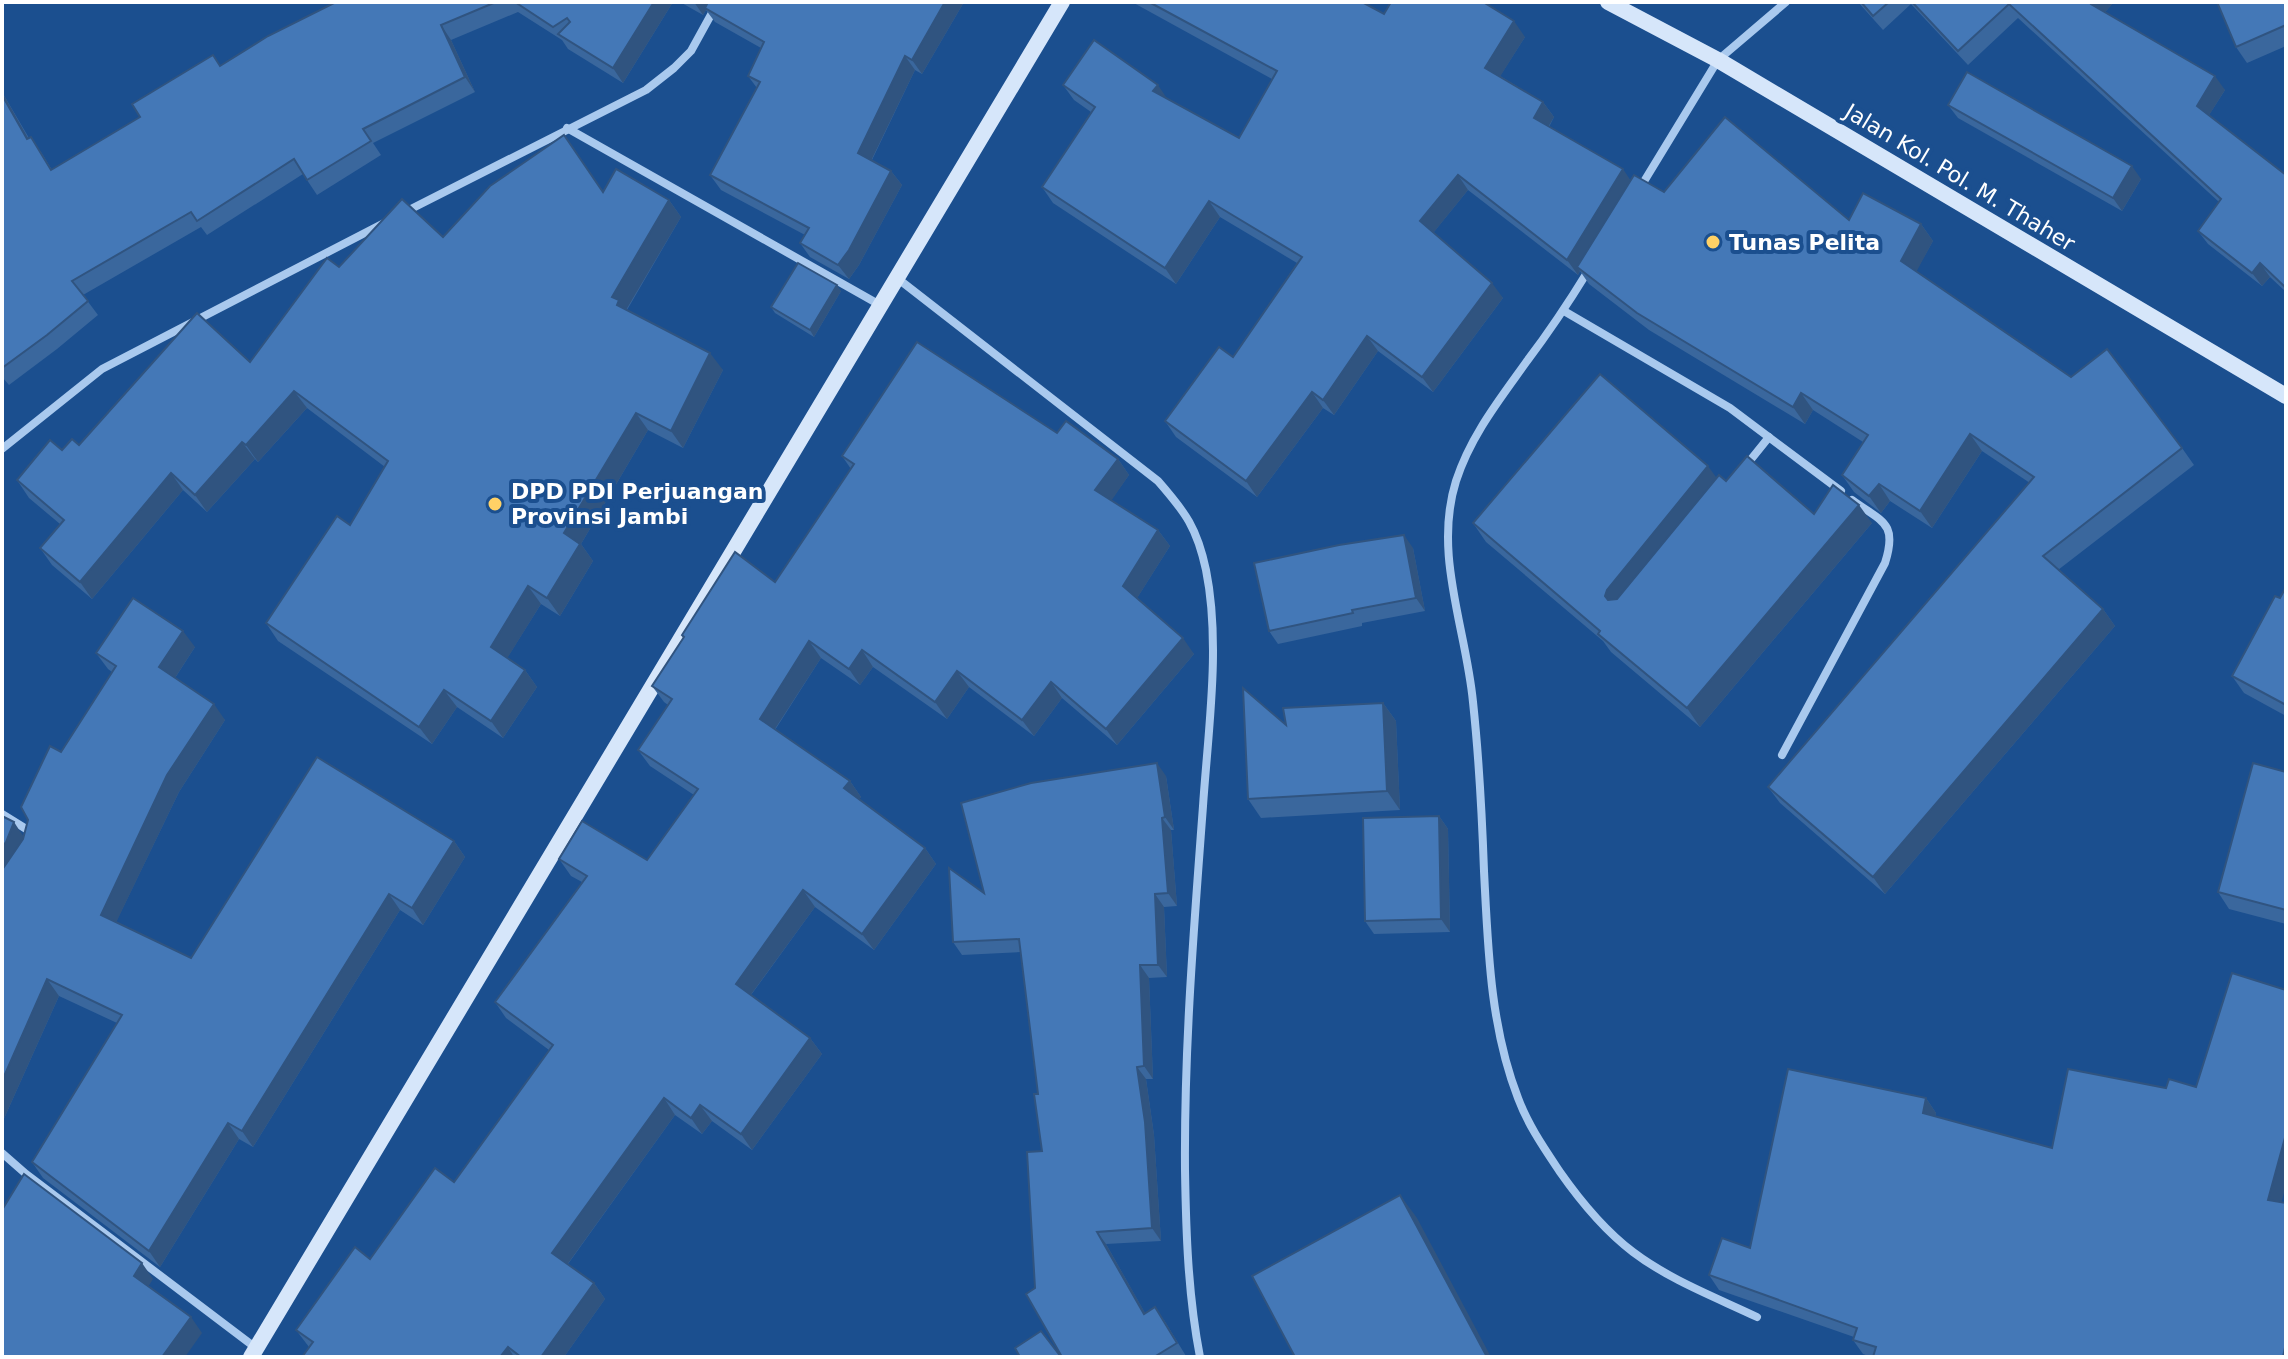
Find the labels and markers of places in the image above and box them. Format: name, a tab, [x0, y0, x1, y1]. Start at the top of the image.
place label: Tunas Pelita	[1729, 230, 1880, 255]
marker: Tunas Pelita	[1704, 233, 1722, 251]
place label: DPD PDI Perjuangan Provinsi Jambi	[511, 479, 763, 529]
marker: DPD PDI Perjuangan Provinsi Jambi	[486, 495, 504, 513]

